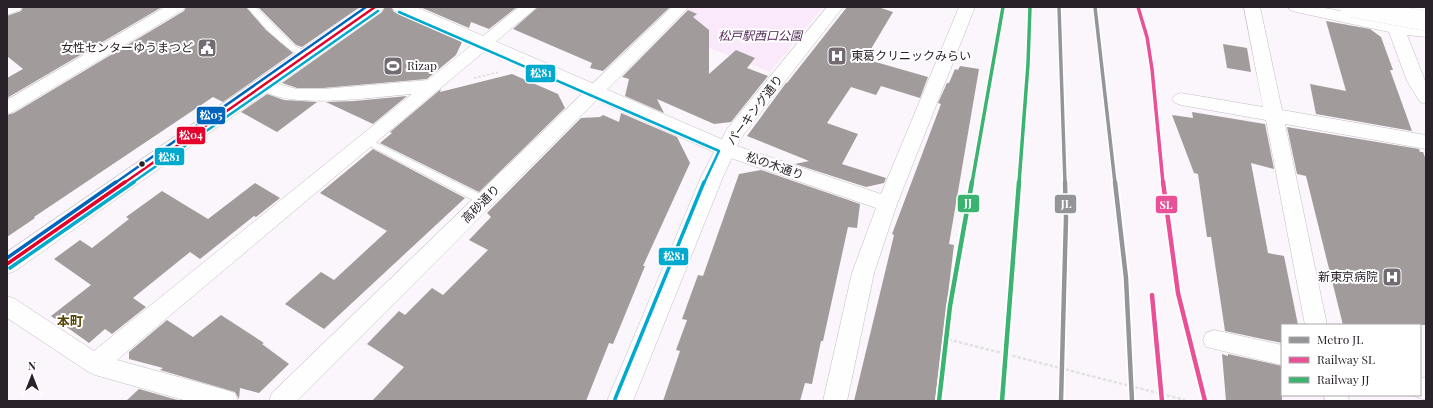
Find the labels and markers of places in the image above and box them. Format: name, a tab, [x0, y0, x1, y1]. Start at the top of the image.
public building icon: 女性センターゆうまつど	[196, 37, 218, 59]
place label: 女性センターゆうまつど	[61, 39, 193, 55]
hospital icon: 東葛クリニックみらい	[826, 45, 848, 67]
place label: 東葛クリニックみらい	[851, 47, 971, 63]
sports icon: Rizap	[382, 55, 404, 77]
place label: Rizap	[407, 57, 437, 73]
unlabelled marker	[137, 159, 147, 169]
hospital icon: 新東京病院	[1381, 266, 1403, 288]
place label: 新東京病院	[1318, 268, 1378, 284]

